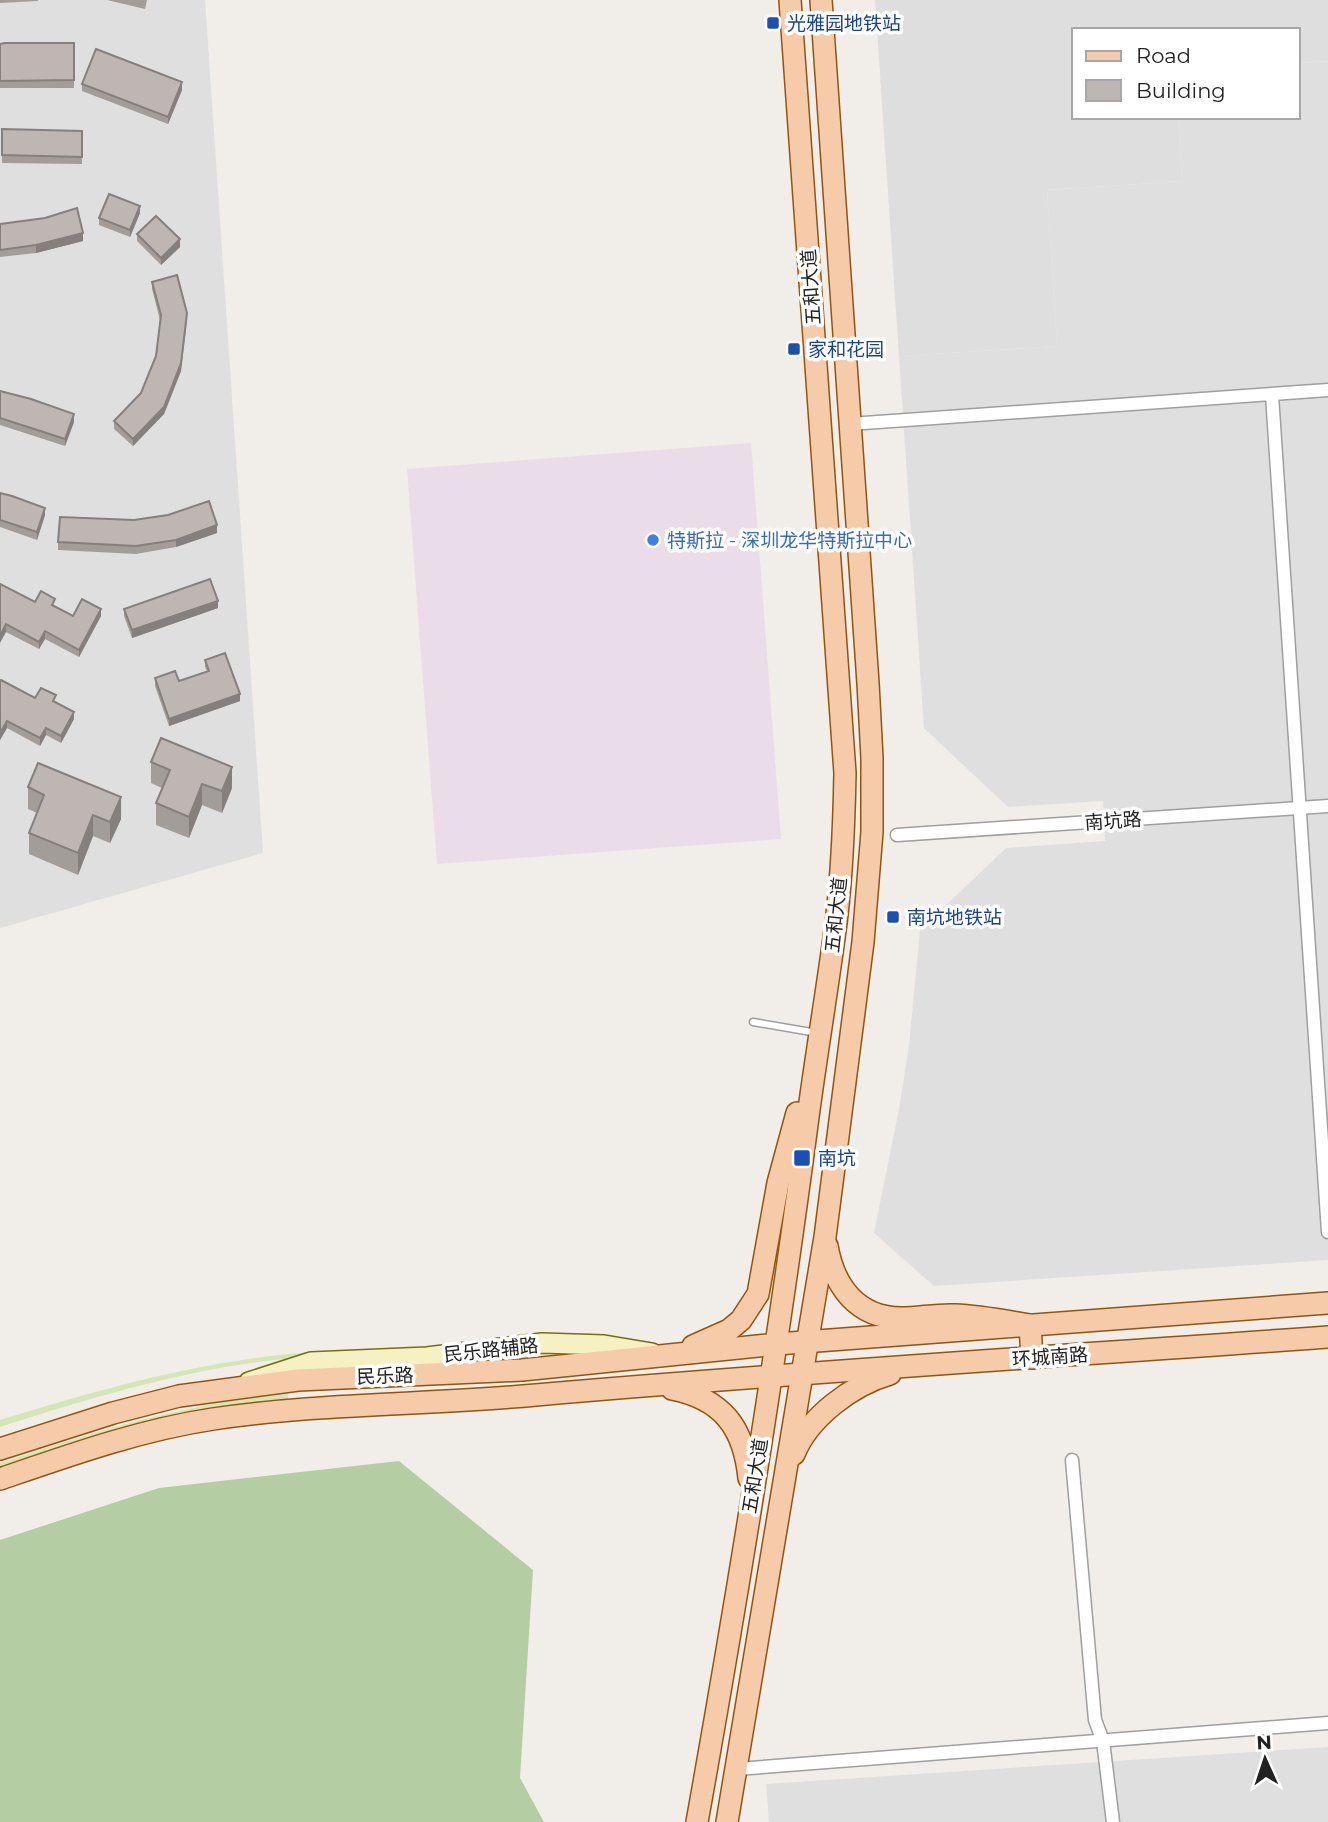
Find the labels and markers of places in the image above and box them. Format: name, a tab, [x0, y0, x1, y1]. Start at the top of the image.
place label: 光雅园地铁站	[787, 12, 901, 35]
marker: 光雅园地铁站	[765, 15, 781, 31]
place label: 家和花园	[808, 338, 884, 361]
marker: 家和花园	[786, 341, 802, 357]
place label: 特斯拉 - 深圳龙华特斯拉中心	[667, 529, 912, 552]
marker: 特斯拉 - 深圳龙华特斯拉中心	[645, 532, 661, 548]
place label: 南坑地铁站	[907, 906, 1002, 929]
marker: 南坑地铁站	[885, 909, 901, 925]
place label: 南坑	[818, 1147, 856, 1170]
marker: 南坑	[792, 1148, 812, 1168]

